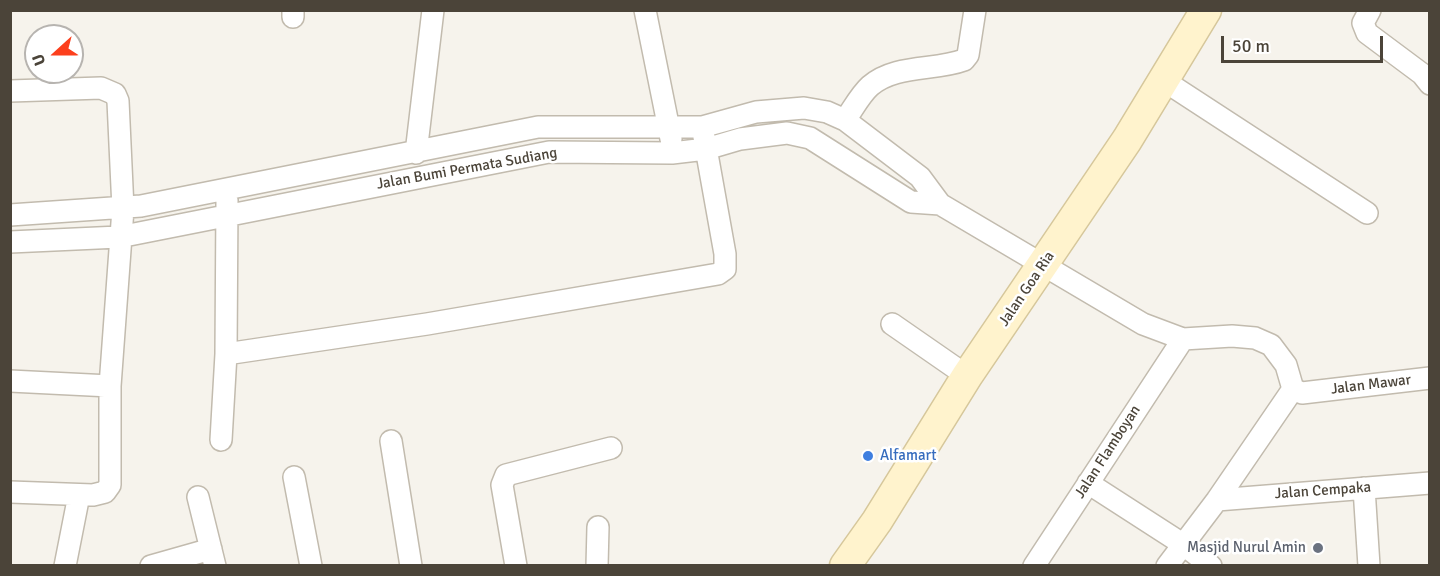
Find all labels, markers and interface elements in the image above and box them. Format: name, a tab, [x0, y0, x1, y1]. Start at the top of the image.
north arrow	[24, 24, 84, 84]
scale bar	[1224, 24, 1386, 62]
text: 50 m	[1232, 35, 1270, 57]
text: U	[28, 51, 50, 68]
street label: Jalan Bumi Permata Sudiang	[375, 144, 559, 194]
street label: Jalan Goa Ria	[995, 248, 1059, 330]
street label: Jalan Mawar	[1330, 371, 1412, 399]
street label: Jalan Flamboyan	[1071, 402, 1145, 502]
place label: Alfamart	[880, 447, 937, 465]
marker: Alfamart	[861, 449, 875, 463]
street label: Jalan Cempaka	[1274, 479, 1372, 503]
place label: Masjid Nurul Amin	[1187, 539, 1306, 557]
marker: Masjid Nurul Amin	[1311, 541, 1325, 555]

